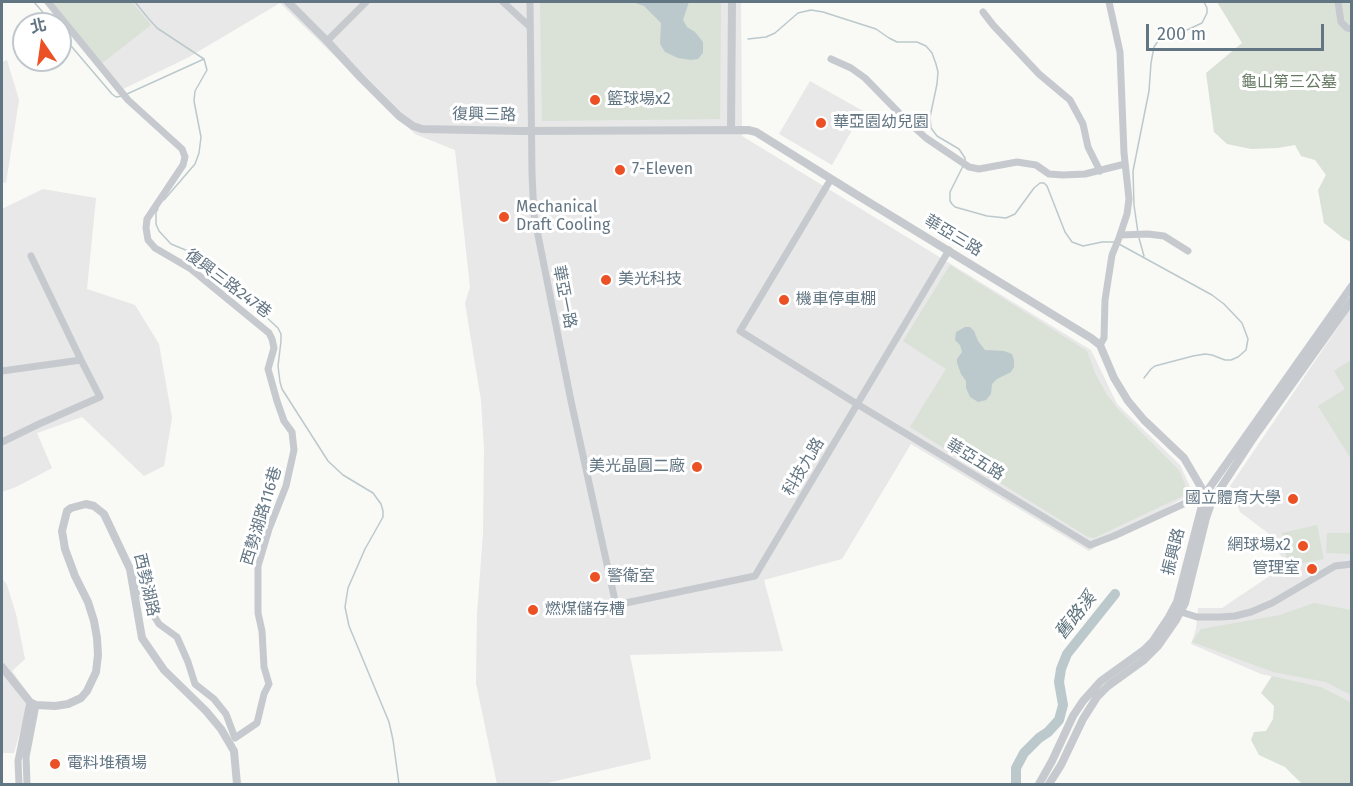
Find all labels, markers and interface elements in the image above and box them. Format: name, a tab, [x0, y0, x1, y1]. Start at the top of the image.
north arrow	[12, 12, 72, 72]
scale bar	[1149, 12, 1328, 50]
text: 北	[28, 15, 48, 37]
text: 200 m	[1157, 23, 1206, 45]
park label: 龜山第三公墓	[1241, 73, 1337, 93]
place label: 籃球場x2	[607, 90, 671, 110]
marker: 籃球場x2	[588, 93, 602, 107]
street label: 復興三路	[452, 105, 516, 125]
place label: 華亞園幼兒園	[833, 113, 929, 133]
marker: 華亞園幼兒園	[814, 116, 828, 130]
place label: 7-Eleven	[632, 160, 693, 180]
marker: 7-Eleven	[613, 163, 627, 177]
place label: Mechanical Draft Cooling	[516, 198, 610, 236]
marker: Mechanical Draft Cooling	[497, 210, 511, 224]
street label: 華亞三路	[921, 211, 985, 261]
street label: 復興三路247巷	[181, 245, 275, 323]
street label: 華亞一路	[548, 264, 580, 330]
place label: 美光科技	[618, 270, 682, 290]
marker: 美光科技	[599, 273, 613, 287]
place label: 機車停車棚	[796, 290, 876, 310]
marker: 機車停車棚	[777, 293, 791, 307]
street label: 科技九路	[779, 435, 829, 499]
street label: 華亞五路	[943, 435, 1007, 485]
place label: 美光晶圓二廠	[589, 457, 685, 477]
marker: 美光晶圓二廠	[690, 460, 704, 474]
street label: 西勢湖路116巷	[238, 464, 286, 568]
place label: 國立體育大學	[1185, 489, 1281, 509]
marker: 國立體育大學	[1286, 492, 1300, 506]
street label: 振興路	[1159, 526, 1189, 578]
place label: 網球場x2	[1227, 536, 1291, 556]
marker: 網球場x2	[1296, 539, 1310, 553]
street label: 西勢湖路	[129, 552, 163, 618]
place label: 管理室	[1252, 559, 1300, 579]
marker: 管理室	[1305, 562, 1319, 576]
place label: 警衛室	[607, 567, 655, 587]
marker: 警衛室	[588, 570, 602, 584]
water label: 舊路溪	[1051, 588, 1101, 644]
place label: 燃煤儲存槽	[545, 600, 625, 620]
marker: 燃煤儲存槽	[526, 603, 540, 617]
place label: 電料堆積場	[67, 754, 147, 774]
marker: 電料堆積場	[48, 757, 62, 771]

